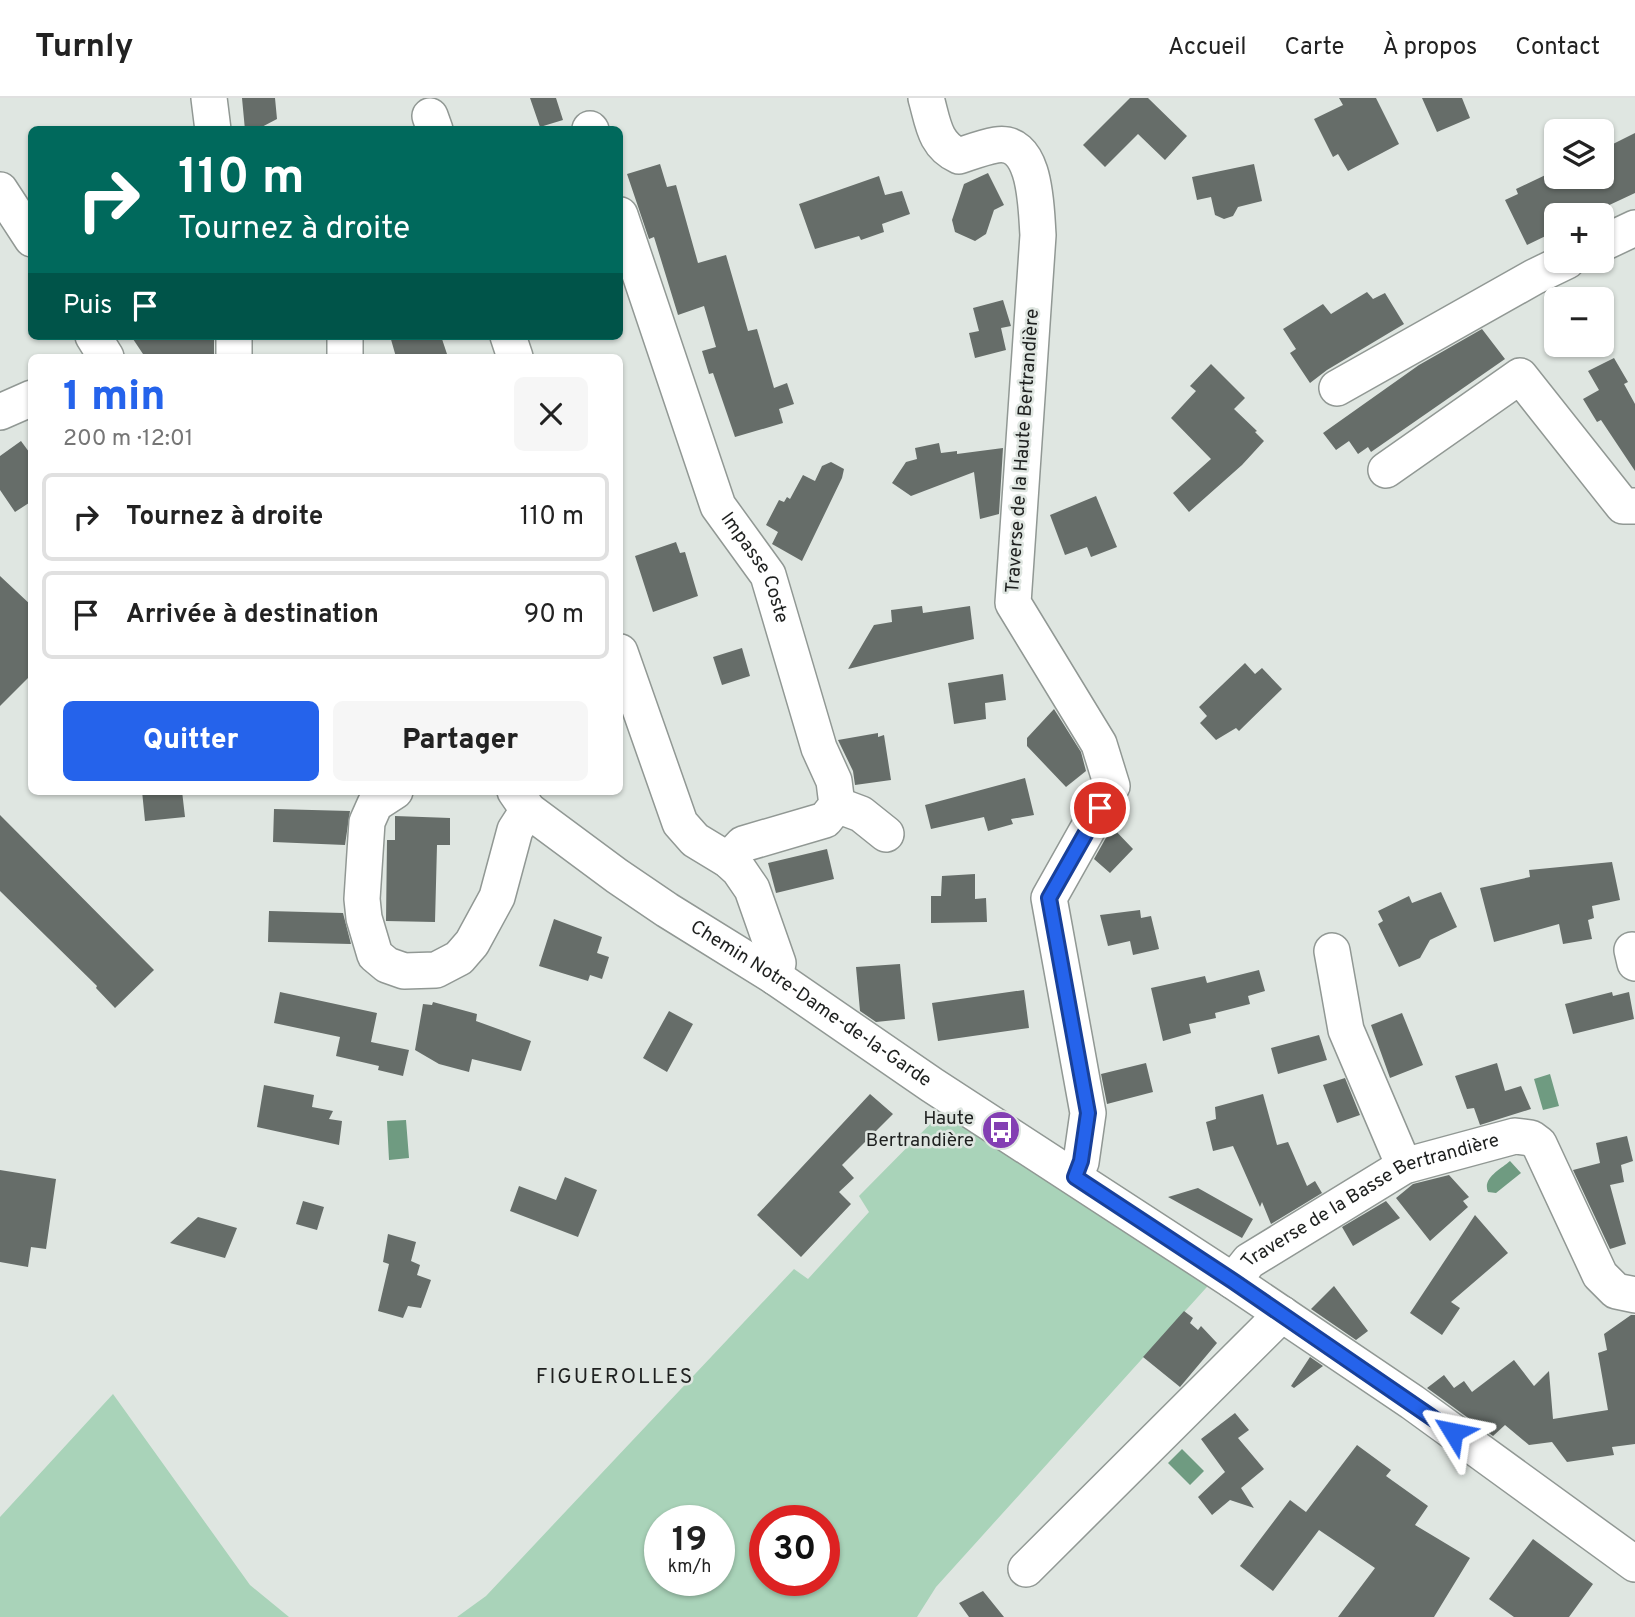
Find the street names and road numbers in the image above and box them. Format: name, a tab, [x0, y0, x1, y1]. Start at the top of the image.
street label: Traverse de la Haute Bertrandière	[1001, 308, 1045, 594]
street label: Impasse Coste	[715, 508, 794, 626]
street label: Chemin Notre-Dame-de-la-Garde	[686, 915, 936, 1093]
street label: Traverse de la Basse Bertrandière	[1236, 1129, 1502, 1273]

